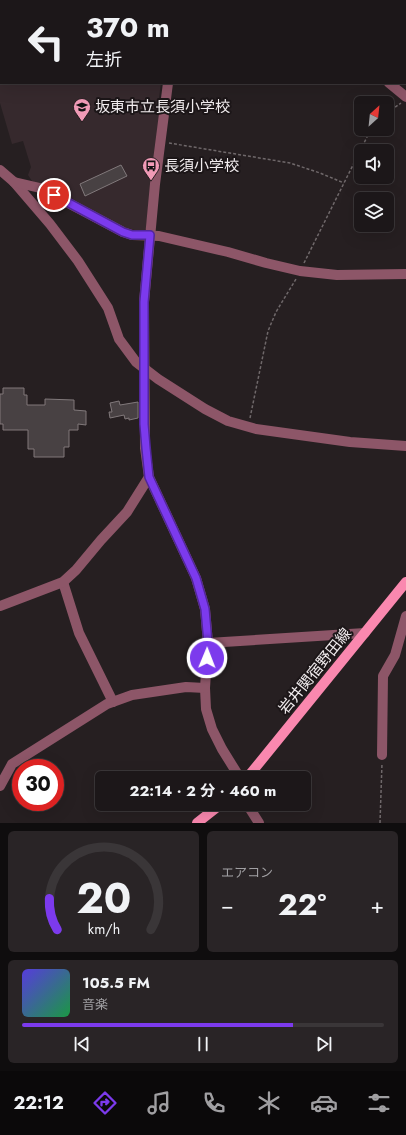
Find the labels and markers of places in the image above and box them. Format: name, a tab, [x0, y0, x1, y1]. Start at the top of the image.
place label: 坂東市立長須小学校	[95, 96, 230, 118]
school or university icon: 坂東市立長須小学校	[72, 97, 92, 122]
place label: 長須小学校	[164, 155, 239, 177]
bus stop icon: 長須小学校	[141, 156, 161, 181]
pin	[37, 178, 71, 212]

